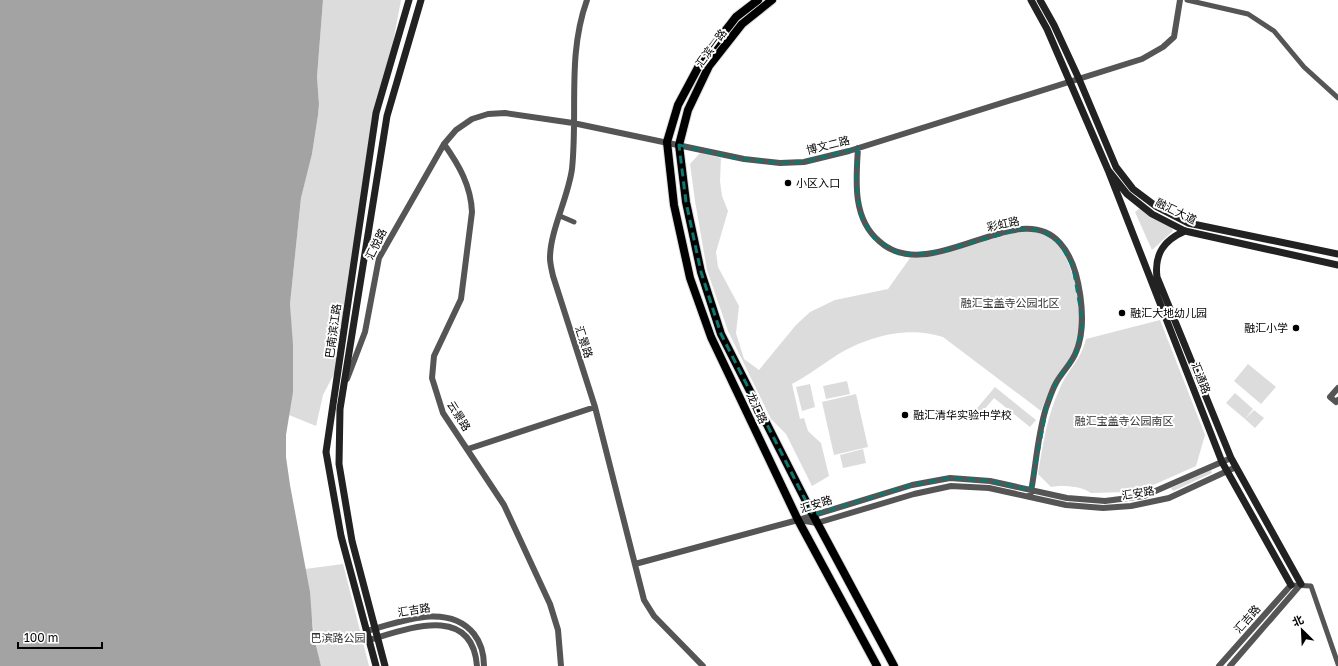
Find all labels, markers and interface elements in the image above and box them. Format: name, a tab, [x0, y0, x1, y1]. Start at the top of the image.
street label: 汇滨一路	[692, 26, 729, 69]
street label: 博文二路	[805, 133, 851, 156]
place label: 小区入口	[796, 176, 840, 189]
marker: 小区入口	[783, 178, 793, 188]
street label: 融汇大道	[1154, 195, 1199, 226]
street label: 彩虹路	[985, 214, 1020, 233]
street label: 汇悦路	[362, 226, 389, 261]
park label: 融汇宝盖寺公园北区	[961, 296, 1060, 309]
street label: 巴南滨江路	[322, 303, 343, 359]
place label: 融汇大地幼儿园	[1130, 306, 1207, 319]
marker: 融汇大地幼儿园	[1117, 308, 1127, 318]
place label: 融汇小学	[1244, 321, 1288, 334]
marker: 融汇小学	[1291, 323, 1301, 333]
street label: 汇景路	[573, 324, 596, 360]
street label: 汇通路	[1189, 360, 1213, 396]
street label: 龙汇路	[745, 390, 770, 425]
street label: 云景路	[445, 398, 474, 433]
place label: 融汇清华实验中学校	[913, 408, 1012, 421]
marker: 融汇清华实验中学校	[900, 410, 910, 420]
park label: 融汇宝盖寺公园南区	[1075, 414, 1174, 427]
street label: 汇安路	[1121, 484, 1155, 502]
street label: 汇安路	[798, 492, 834, 515]
street label: 汇吉路	[397, 601, 431, 619]
street label: 汇吉路	[1231, 602, 1262, 635]
north arrow	[1282, 610, 1322, 650]
text: 北	[1290, 612, 1305, 629]
scale bar	[18, 624, 102, 650]
text: 100 m	[24, 630, 58, 645]
park label: 巴滨路公园	[311, 631, 366, 644]

